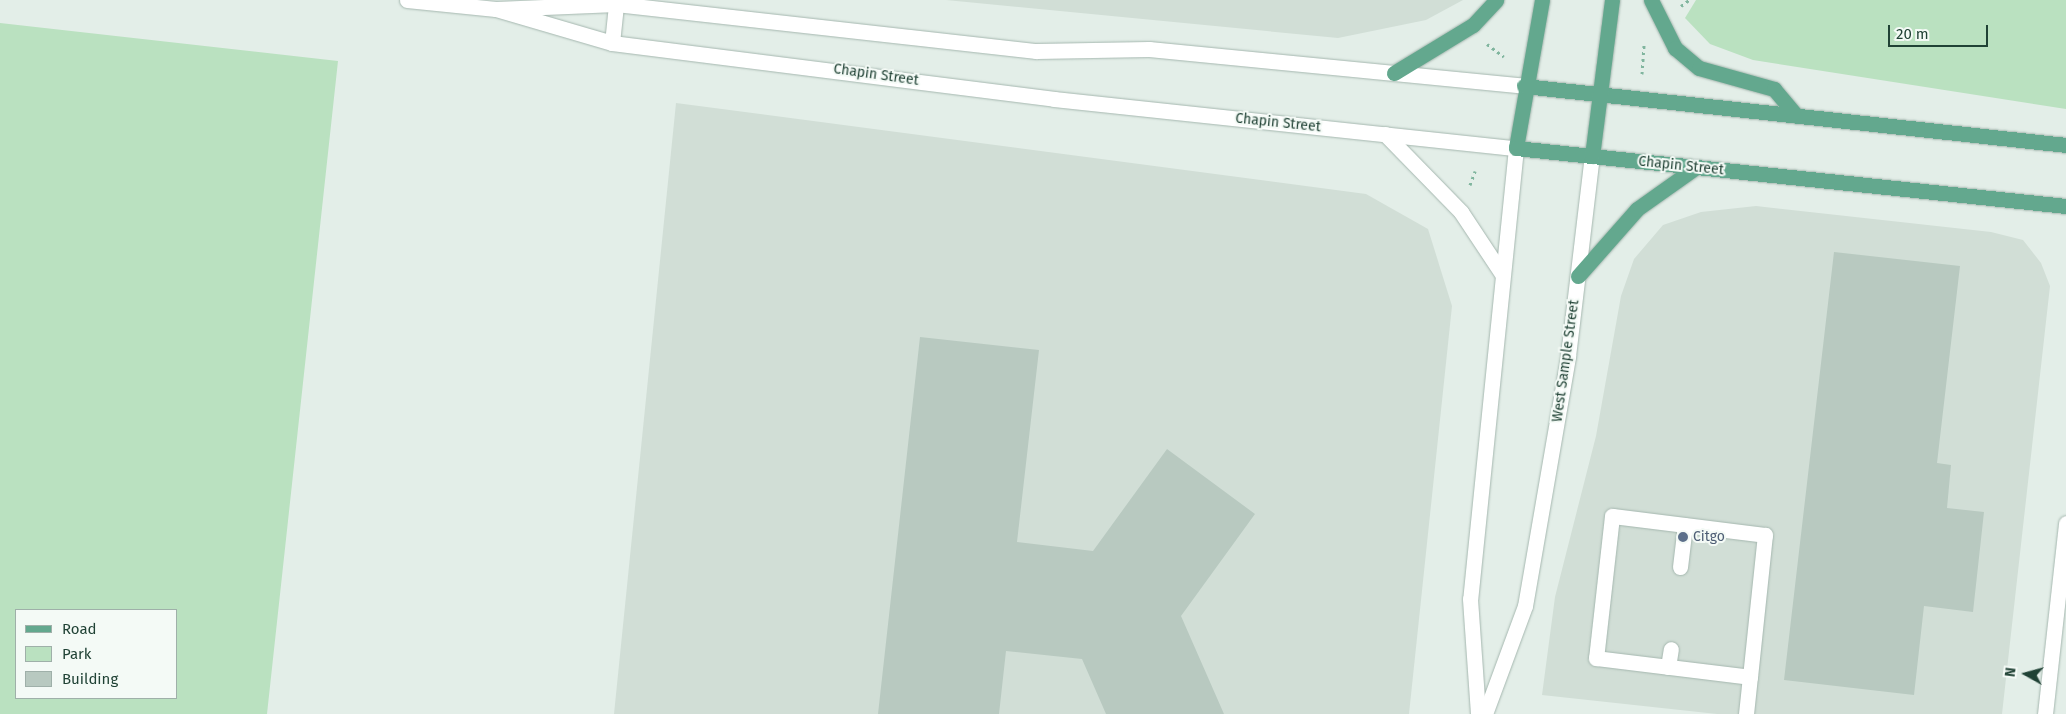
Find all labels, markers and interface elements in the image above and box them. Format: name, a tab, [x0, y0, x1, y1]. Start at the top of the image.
scale bar	[1891, 15, 1991, 47]
text: 20 m	[1896, 25, 1929, 43]
street label: Chapin Street	[832, 61, 920, 89]
street label: Chapin Street	[1235, 110, 1321, 136]
street label: Chapin Street	[1638, 153, 1724, 179]
street label: West Sample Street	[1549, 299, 1583, 423]
place label: Citgo	[1693, 529, 1725, 545]
marker: Citgo	[1677, 531, 1689, 543]
legend	[15, 609, 178, 699]
text: Road	[62, 620, 97, 638]
text: Park	[62, 645, 92, 663]
north arrow	[2001, 649, 2051, 699]
text: N	[2002, 666, 2020, 678]
text: Building	[62, 670, 118, 688]

